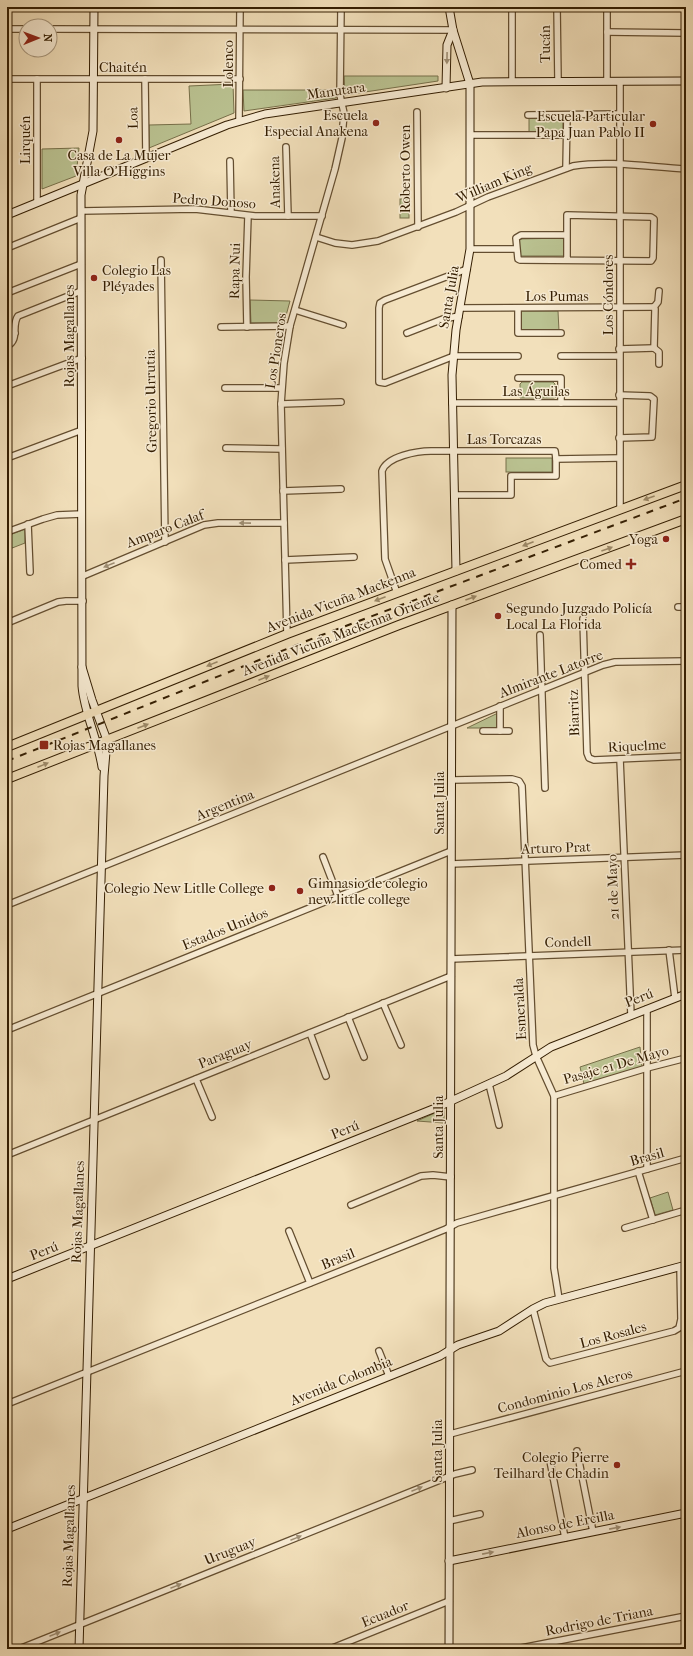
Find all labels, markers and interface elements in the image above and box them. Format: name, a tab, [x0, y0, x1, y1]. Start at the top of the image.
north arrow	[18, 18, 58, 58]
street label: Tucán	[537, 25, 554, 63]
text: N	[41, 34, 54, 43]
street label: Lolenco	[220, 40, 237, 88]
one-way arrow	[444, 52, 450, 65]
street label: Chaitén	[99, 59, 147, 76]
street label: Manutara	[306, 78, 367, 104]
street label: Loa	[124, 106, 142, 129]
place label: Escuela Especial Anakena	[264, 107, 369, 140]
place label: Escuela Particular Papa Juan Pablo II	[536, 108, 646, 141]
street label: Lirquén	[17, 116, 34, 164]
marker: Escuela Especial Anakena	[371, 118, 381, 128]
marker: Escuela Particular Papa Juan Pablo II	[648, 119, 658, 129]
street label: Roberto Owen	[397, 125, 414, 213]
marker: Casa de La Mujer Villa O'Higgins	[114, 135, 124, 145]
place label: Casa de La Mujer Villa O'Higgins	[67, 147, 171, 180]
street label: Anakena	[266, 155, 284, 209]
street label: William King	[453, 159, 535, 207]
street label: Pedro Donoso	[172, 190, 256, 212]
street label: Rapa Nui	[226, 243, 244, 299]
street label: Los Cóndores	[600, 255, 617, 335]
place label: Colegio Las Pléyades	[102, 262, 171, 295]
street label: Santa Julia	[435, 264, 463, 330]
marker: Colegio Las Pléyades	[89, 273, 99, 283]
street label: Rojas Magallanes	[61, 285, 78, 387]
street label: Los Pumas	[525, 288, 589, 305]
street label: Los Pioneros	[262, 312, 290, 390]
street label: Gregorio Urrutia	[142, 349, 160, 453]
street label: Las Águilas	[502, 382, 570, 400]
street label: Las Torcazas	[467, 431, 541, 448]
one-way arrow	[643, 496, 655, 502]
street label: Amparo Calaf	[123, 505, 209, 552]
one-way arrow	[238, 520, 251, 526]
place label: Yoga	[628, 531, 659, 548]
marker: Yoga	[661, 534, 671, 544]
one-way arrow	[521, 541, 533, 547]
one-way arrow	[601, 545, 613, 551]
place label: Comed	[579, 556, 622, 573]
marker: Comed	[625, 558, 637, 570]
one-way arrow	[103, 562, 115, 568]
street label: Avenida Vicuña Mackenna	[263, 563, 419, 637]
street label: Avenida Vicuña Mackenna Oriente	[239, 588, 442, 680]
one-way arrow	[466, 594, 478, 600]
one-way arrow	[373, 597, 385, 603]
place label: Segundo Juzgado Policía Local La Florida	[506, 600, 653, 633]
marker: Segundo Juzgado Policía Local La Florida	[493, 611, 503, 621]
street label: Almirante Latorre	[496, 646, 605, 702]
one-way arrow	[206, 662, 218, 668]
one-way arrow	[259, 674, 271, 680]
street label: Biarritz	[565, 689, 583, 737]
one-way arrow	[138, 722, 150, 728]
street label: Riquelme	[607, 736, 667, 756]
place label: Rojas Magallanes	[53, 737, 156, 754]
marker: Rojas Magallanes	[38, 739, 50, 751]
one-way arrow	[38, 761, 50, 767]
street label: Santa Julia	[431, 771, 448, 835]
street label: Argentina	[193, 785, 257, 825]
street label: Arturo Prat	[520, 838, 591, 858]
street label: 21 de Mayo	[603, 854, 623, 920]
place label: Gimnasio de colegio new little college	[308, 875, 428, 908]
place label: Colegio New Litlle College	[104, 880, 264, 897]
marker: Colegio New Litlle College	[267, 883, 277, 893]
marker: Gimnasio de colegio new little college	[295, 886, 305, 896]
street label: Estados Unidos	[180, 904, 270, 954]
street label: Condell	[544, 933, 592, 951]
street label: Esmeralda	[510, 977, 530, 1041]
street label: Perú	[622, 985, 656, 1011]
street label: Paraguay	[196, 1035, 255, 1072]
street label: Pasaje 21 De Mayo	[561, 1042, 671, 1088]
street label: Santa Julia	[430, 1095, 447, 1159]
street label: Perú	[328, 1117, 362, 1143]
street label: Brasil	[628, 1144, 666, 1170]
street label: Rojas Magallanes	[68, 1160, 88, 1264]
street label: Perú	[27, 1238, 61, 1264]
street label: Brasil	[319, 1245, 357, 1273]
street label: Los Rosales	[578, 1318, 648, 1352]
street label: Avenida Colombia	[287, 1353, 395, 1410]
street label: Condominio Los Aleros	[496, 1365, 634, 1417]
street label: Santa Julia	[429, 1419, 446, 1483]
place label: Colegio Pierre Teilhard de Chadin	[494, 1449, 609, 1482]
marker: Colegio Pierre Teilhard de Chadin	[612, 1460, 622, 1470]
street label: Rojas Magallanes	[59, 1484, 79, 1588]
one-way arrow	[411, 1486, 423, 1492]
street label: Alonso de Ercilla	[513, 1506, 616, 1542]
one-way arrow	[609, 1524, 621, 1530]
street label: Uruguay	[202, 1533, 259, 1569]
one-way arrow	[291, 1534, 303, 1540]
one-way arrow	[481, 1550, 494, 1556]
one-way arrow	[170, 1583, 181, 1589]
street label: Ecuador	[359, 1597, 411, 1631]
street label: Rodrigo de Triana	[544, 1602, 655, 1640]
one-way arrow	[49, 1631, 61, 1637]

